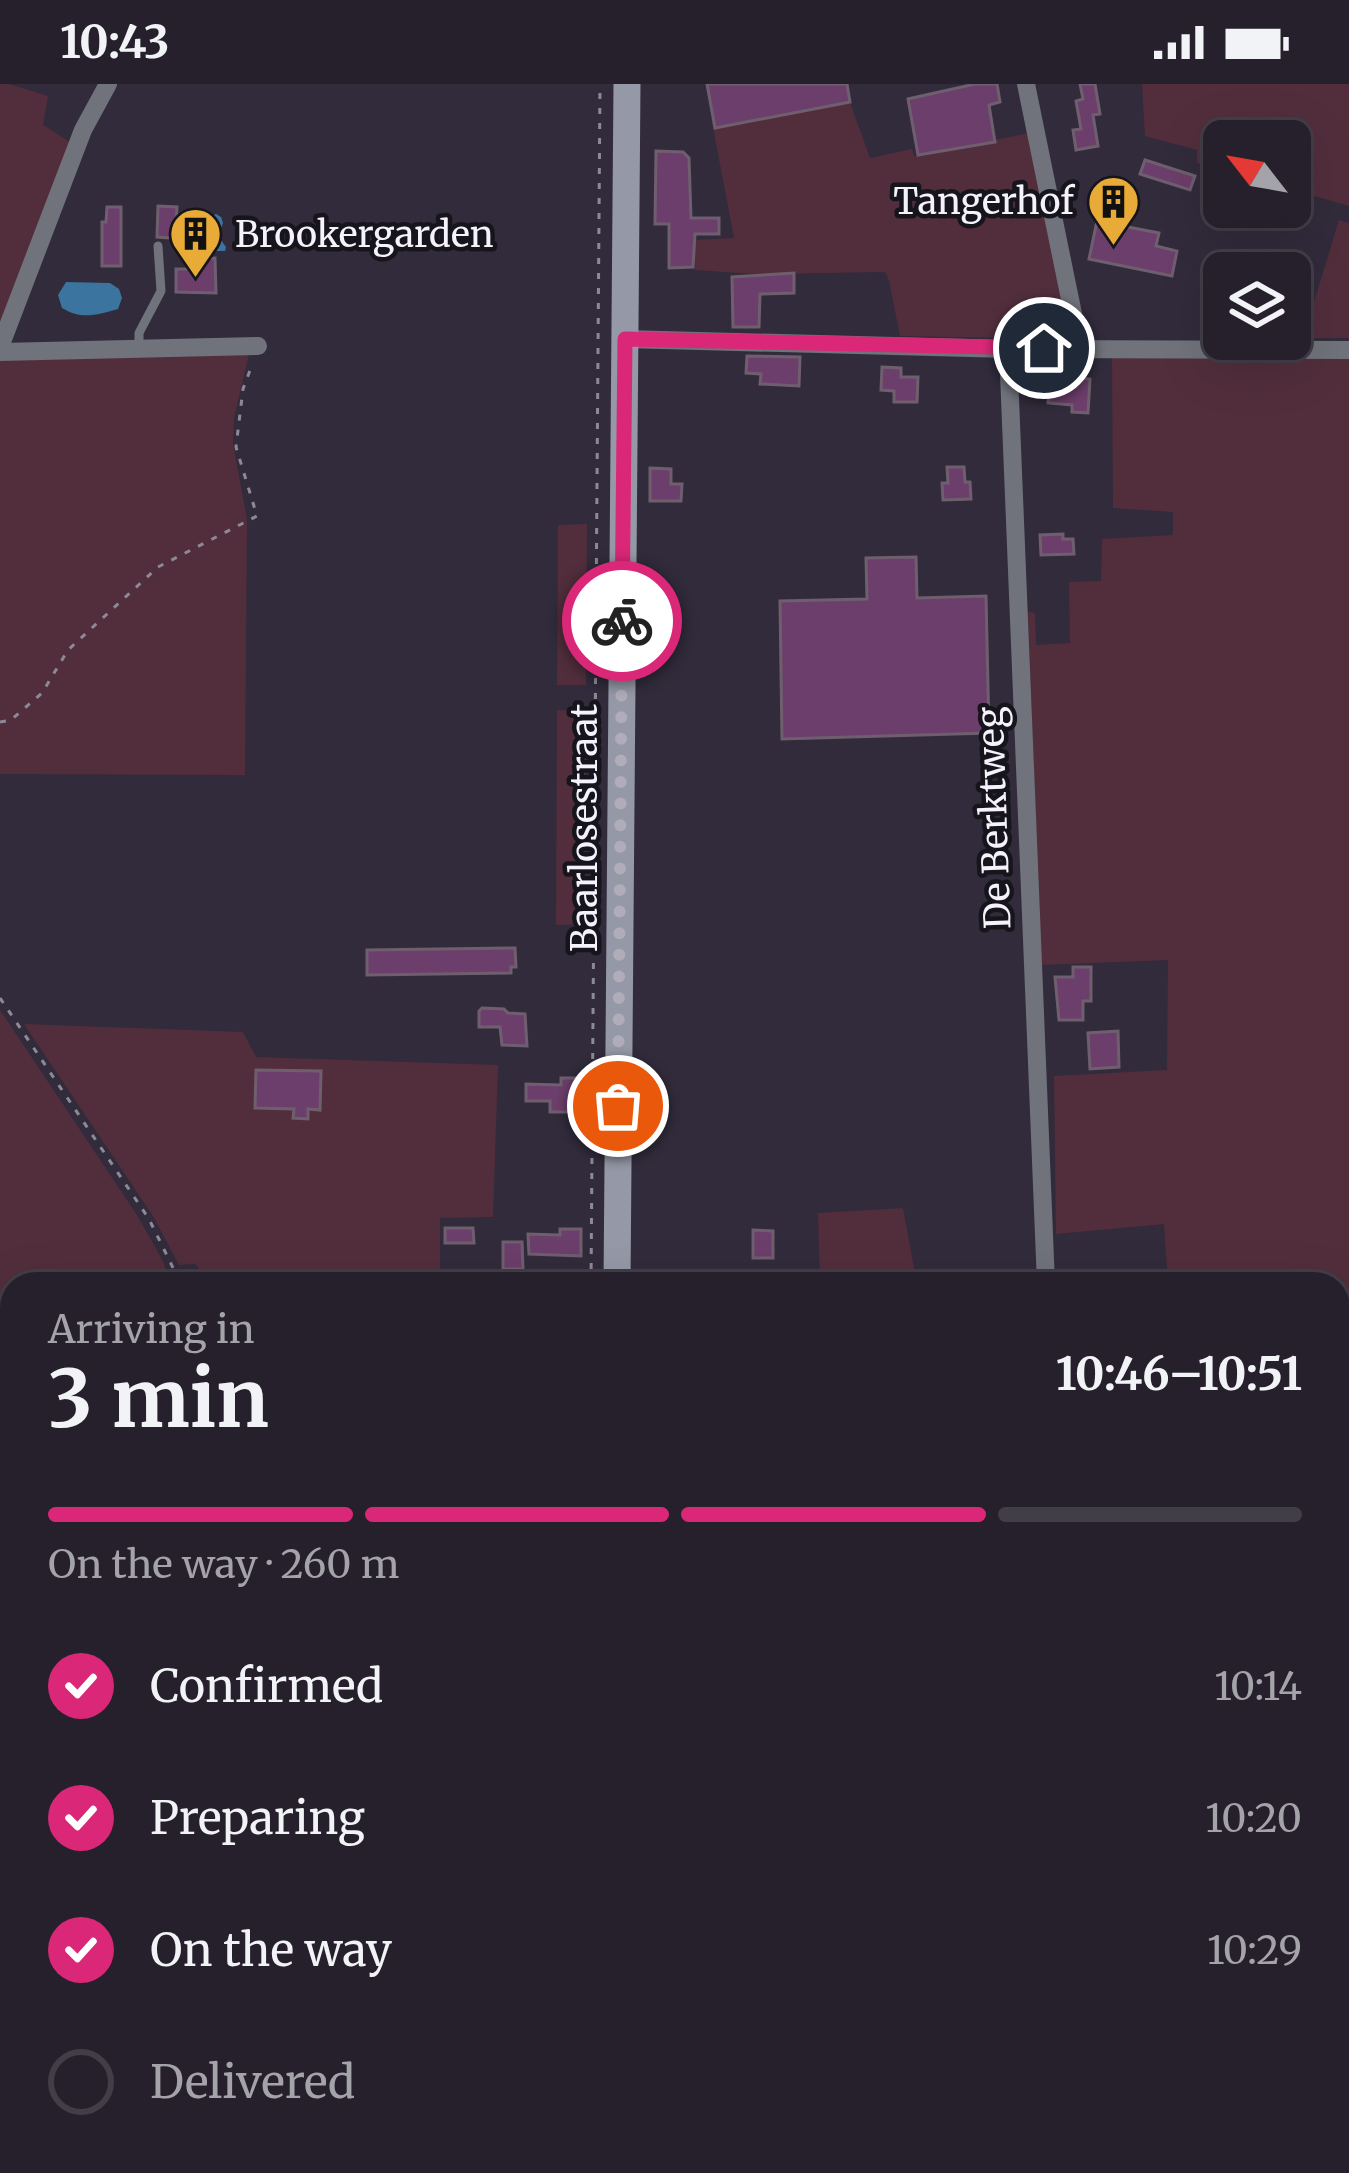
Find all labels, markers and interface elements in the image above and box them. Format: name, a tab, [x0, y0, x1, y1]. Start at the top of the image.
text: 10:43	[60, 14, 170, 70]
north arrow	[1203, 120, 1311, 228]
map controls	[1203, 120, 1311, 360]
building icon: Tangerhof	[1085, 173, 1141, 247]
place label: Tangerhof	[893, 179, 1075, 224]
building icon: Brookergarden	[168, 206, 224, 280]
place label: Brookergarden	[235, 212, 494, 257]
button: layers	[1203, 252, 1311, 360]
pin	[993, 297, 1095, 399]
icon: home	[1011, 315, 1077, 381]
courier	[562, 561, 682, 681]
icon: bike	[589, 588, 655, 654]
street label: Baarlosestraat	[562, 704, 607, 952]
street label: De Berktweg	[968, 706, 1020, 930]
pin	[567, 1055, 669, 1157]
icon: bag	[585, 1073, 651, 1139]
text: Arriving in	[48, 1305, 255, 1354]
text: 10:46–10:51	[1056, 1346, 1302, 1402]
text: 3 min	[48, 1350, 269, 1448]
text: On the way · 260 m	[48, 1540, 399, 1589]
icon: check	[48, 1653, 114, 1719]
text: Confirmed	[150, 1658, 383, 1714]
text: 10:14	[1214, 1662, 1302, 1711]
icon: check	[48, 1785, 114, 1851]
text: Preparing	[150, 1790, 365, 1846]
text: 10:20	[1205, 1794, 1302, 1843]
icon: check	[48, 1917, 114, 1983]
text: On the way	[150, 1922, 392, 1978]
text: 10:29	[1207, 1926, 1302, 1975]
text: Delivered	[150, 2054, 355, 2110]

